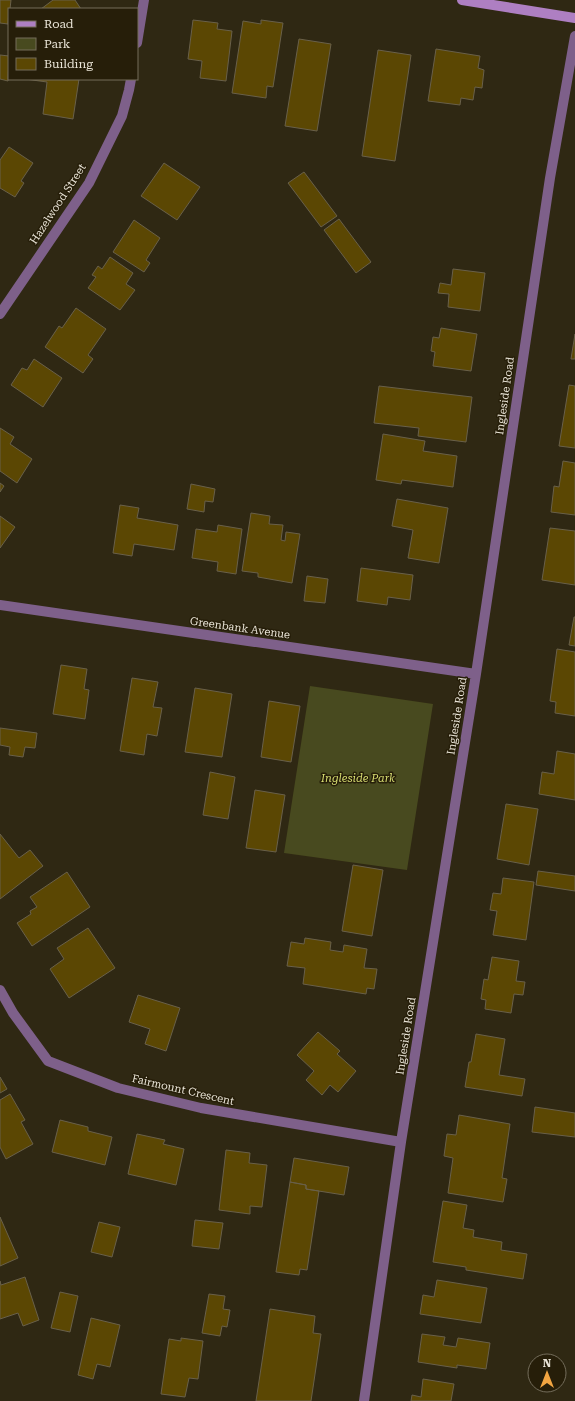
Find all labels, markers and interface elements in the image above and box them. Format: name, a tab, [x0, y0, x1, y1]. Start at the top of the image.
legend	[8, 8, 138, 80]
text: Road	[44, 17, 74, 31]
text: Park	[44, 37, 71, 51]
text: Building	[44, 57, 93, 71]
street label: Hazelwood Street	[27, 161, 89, 247]
street label: Ingleside Road	[493, 356, 517, 436]
street label: Greenbank Avenue	[189, 615, 291, 641]
street label: Ingleside Road	[444, 676, 470, 756]
park label: Ingleside Park	[320, 772, 395, 785]
street label: Ingleside Road	[393, 996, 419, 1076]
street label: Fairmount Crescent	[131, 1072, 235, 1108]
north arrow	[527, 1353, 567, 1393]
text: N	[543, 1357, 552, 1370]

